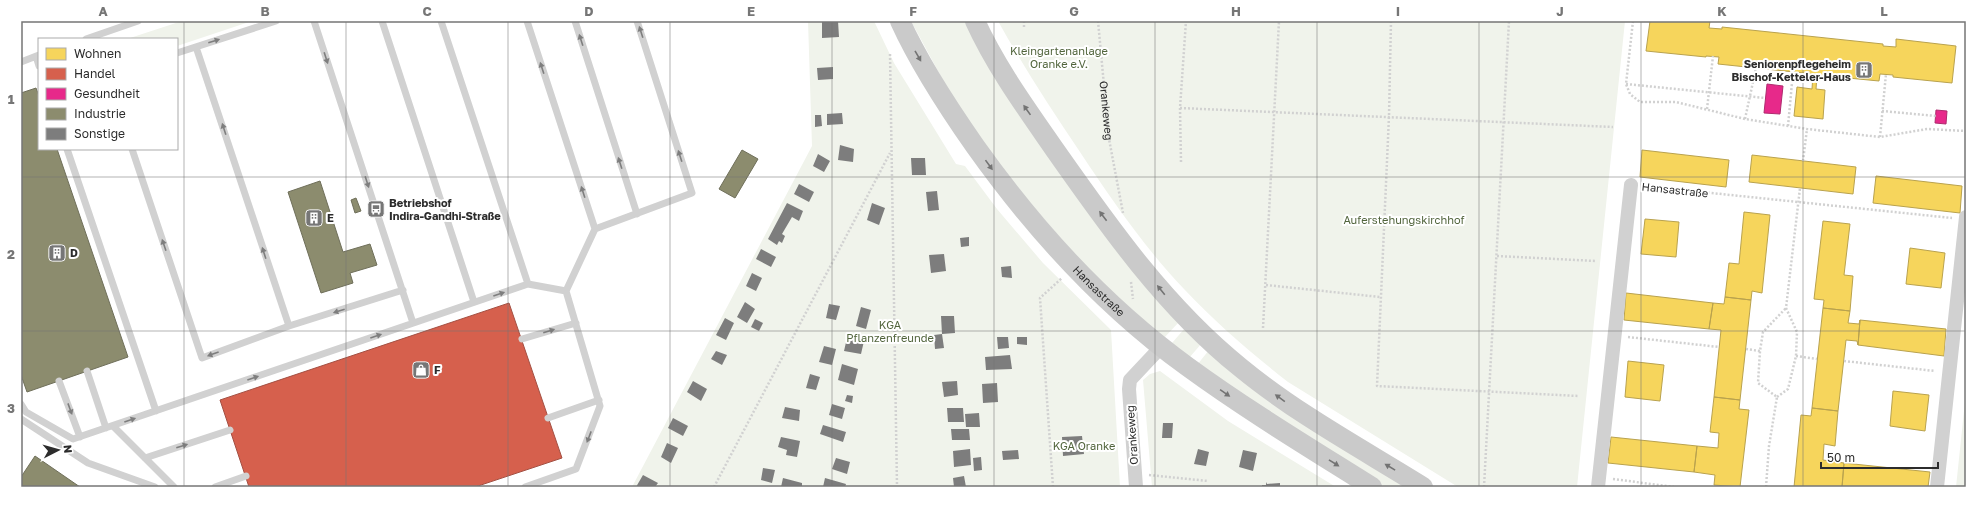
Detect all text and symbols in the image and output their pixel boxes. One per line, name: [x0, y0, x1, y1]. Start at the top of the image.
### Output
text: A: [98, 3, 108, 19]
text: B: [260, 3, 270, 19]
text: C: [422, 3, 432, 19]
text: D: [584, 3, 594, 19]
text: E: [747, 3, 755, 19]
text: F: [909, 3, 917, 19]
text: G: [1069, 3, 1079, 19]
text: H: [1231, 3, 1241, 19]
text: I: [1396, 3, 1400, 19]
text: J: [1556, 3, 1564, 19]
text: K: [1717, 3, 1727, 19]
text: L: [1880, 3, 1888, 19]
one-way arrow: [637, 26, 643, 38]
one-way arrow: [577, 33, 583, 45]
legend: [38, 38, 178, 150]
one-way arrow: [208, 38, 220, 44]
park label: Kleingartenanlage Oranke e.V.: [1010, 44, 1108, 70]
text: Wohnen: [74, 46, 121, 61]
one-way arrow: [915, 50, 922, 62]
one-way arrow: [323, 52, 329, 64]
place label: Seniorenpflegeheim Bischof-Ketteler-Haus: [1732, 57, 1851, 83]
building icon: Seniorenpflegeheim Bischof-Ketteler-Haus: [1854, 60, 1874, 80]
one-way arrow: [539, 62, 545, 74]
text: Handel: [74, 66, 116, 81]
street label: Orankeweg: [1098, 80, 1116, 141]
text: Gesundheit: [74, 86, 140, 101]
text: 1: [8, 91, 15, 107]
one-way arrow: [1023, 105, 1031, 115]
text: Industrie: [74, 106, 126, 121]
one-way arrow: [220, 123, 226, 135]
text: Sonstige: [74, 126, 125, 141]
one-way arrow: [677, 150, 683, 162]
one-way arrow: [617, 157, 623, 169]
one-way arrow: [985, 159, 993, 170]
one-way arrow: [364, 176, 370, 188]
street label: Hansastraße: [1641, 180, 1709, 199]
one-way arrow: [580, 185, 586, 197]
place label: Betriebshof Indira-Gandhi-Straße: [389, 196, 501, 222]
bus stop icon: Betriebshof Indira-Gandhi-Straße: [366, 199, 386, 219]
building icon: E: [304, 208, 324, 228]
one-way arrow: [1099, 210, 1107, 221]
place label: E: [327, 211, 334, 224]
park label: Auferstehungskirchhof: [1343, 213, 1465, 226]
one-way arrow: [161, 239, 167, 251]
building icon: D: [47, 243, 67, 263]
text: 2: [7, 246, 15, 262]
place label: D: [70, 246, 78, 259]
one-way arrow: [261, 246, 267, 258]
street label: Hansastraße: [1071, 263, 1128, 319]
one-way arrow: [1157, 284, 1166, 295]
one-way arrow: [493, 290, 505, 296]
one-way arrow: [332, 308, 344, 314]
park label: KGA Pflanzenfreunde: [846, 318, 934, 344]
one-way arrow: [543, 328, 555, 334]
one-way arrow: [370, 333, 382, 339]
one-way arrow: [206, 351, 218, 357]
shop icon: F: [411, 360, 431, 380]
place label: F: [434, 363, 441, 376]
one-way arrow: [247, 375, 259, 381]
one-way arrow: [1219, 389, 1230, 397]
one-way arrow: [1275, 394, 1285, 402]
text: 3: [7, 400, 15, 416]
one-way arrow: [67, 403, 73, 415]
street label: Orankeweg: [1123, 405, 1140, 465]
one-way arrow: [124, 417, 136, 423]
north arrow: [38, 430, 78, 470]
one-way arrow: [585, 431, 591, 443]
park label: KGA Oranke: [1053, 439, 1115, 452]
one-way arrow: [176, 442, 188, 448]
text: N: [62, 444, 75, 454]
scale bar: [1821, 444, 1938, 470]
text: 50 m: [1827, 450, 1855, 465]
one-way arrow: [1329, 459, 1339, 467]
one-way arrow: [1384, 463, 1396, 470]

